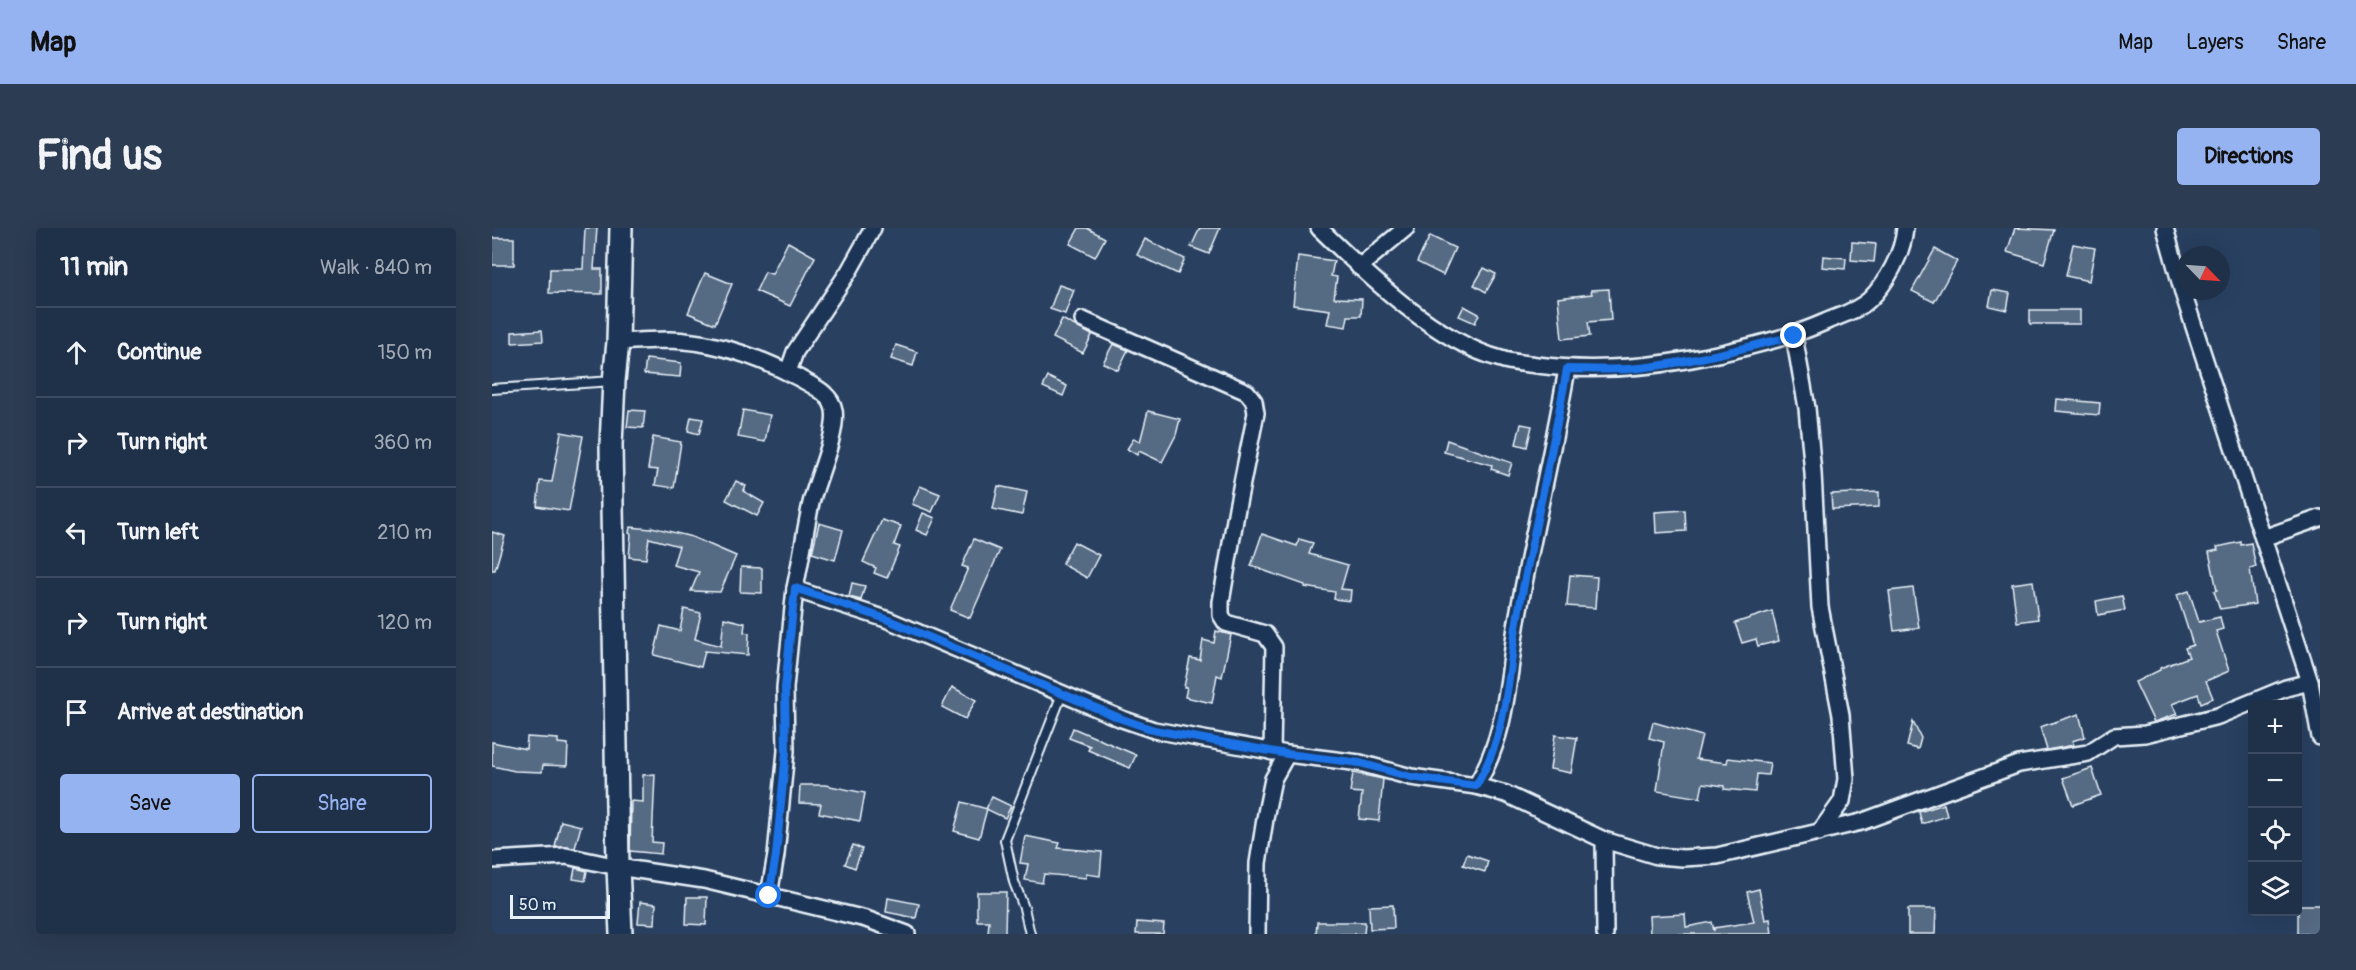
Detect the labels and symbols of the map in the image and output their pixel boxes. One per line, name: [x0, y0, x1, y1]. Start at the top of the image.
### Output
north arrow: [2176, 246, 2230, 300]
route end: [1780, 322, 1806, 348]
route start: [755, 882, 781, 908]
scale bar: [510, 892, 610, 920]

